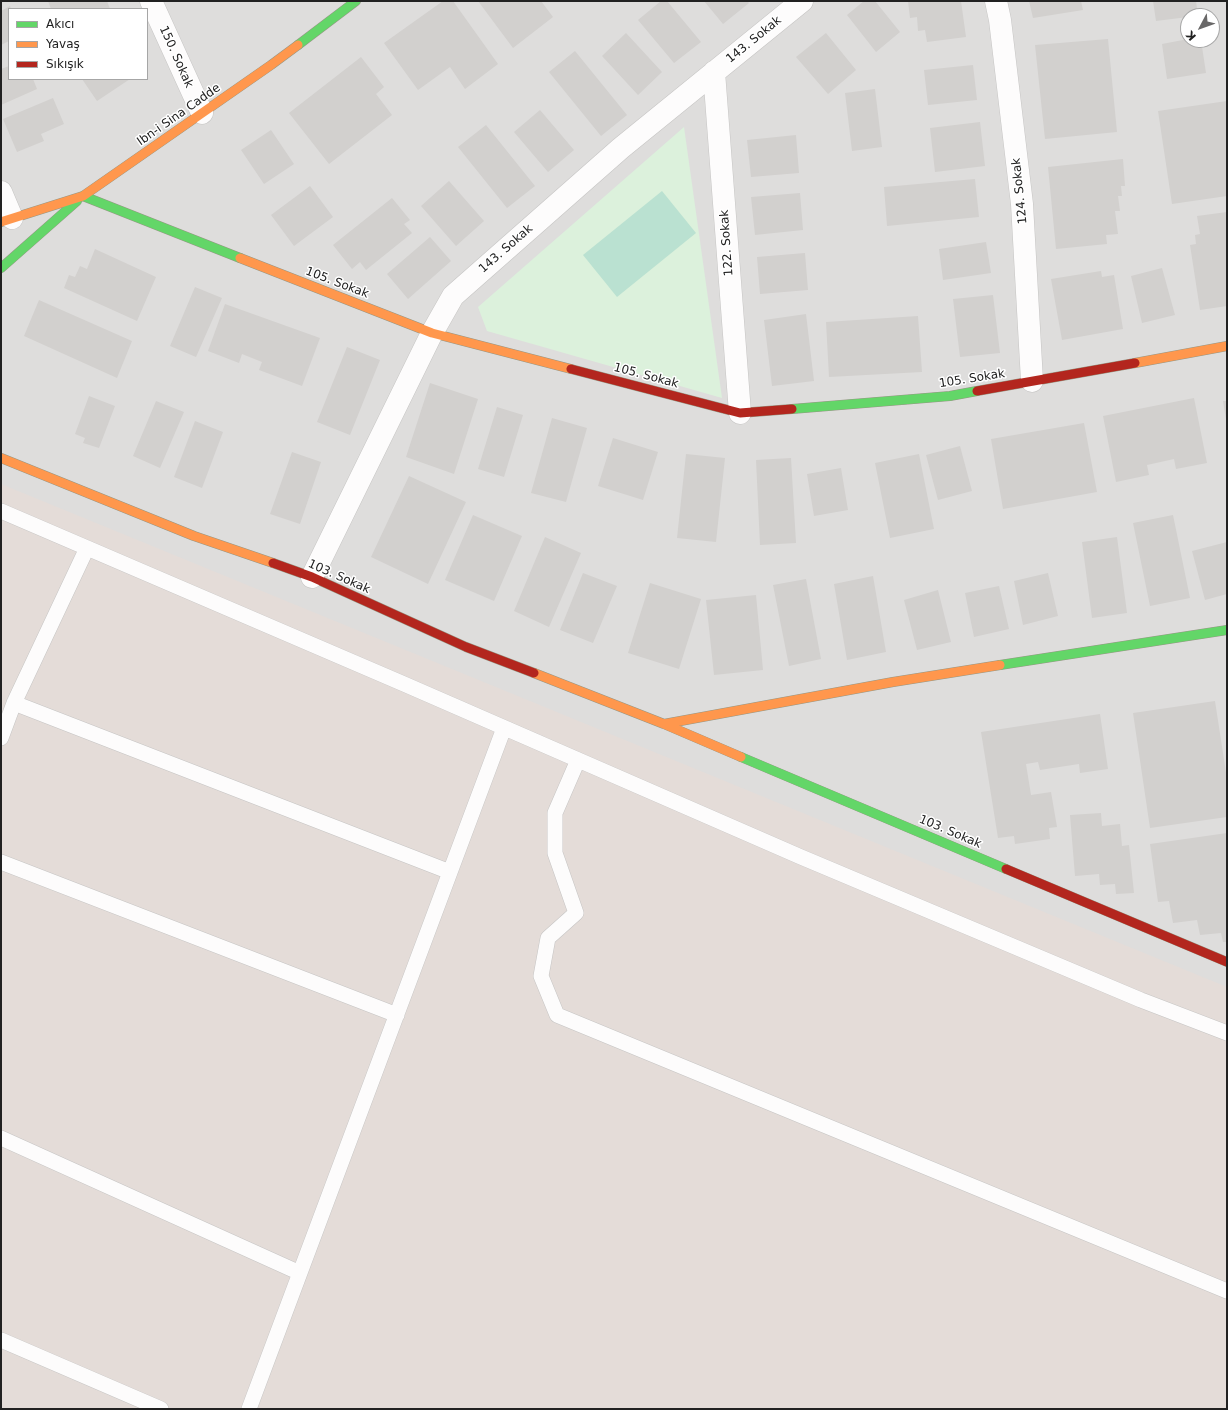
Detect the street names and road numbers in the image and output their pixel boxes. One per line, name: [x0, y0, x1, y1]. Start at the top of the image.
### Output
street label: 143. Sokak: [724, 13, 784, 67]
street label: 150. Sokak: [156, 24, 196, 90]
street label: Ibn-i Sina Cadde: [135, 81, 223, 149]
street label: 124. Sokak: [1009, 157, 1031, 225]
street label: 122. Sokak: [717, 209, 737, 277]
street label: 143. Sokak: [476, 222, 536, 276]
street label: 105. Sokak: [303, 264, 371, 302]
street label: 105. Sokak: [612, 360, 680, 392]
street label: 105. Sokak: [938, 367, 1006, 391]
street label: 103. Sokak: [306, 557, 372, 597]
street label: 103. Sokak: [917, 812, 983, 852]

